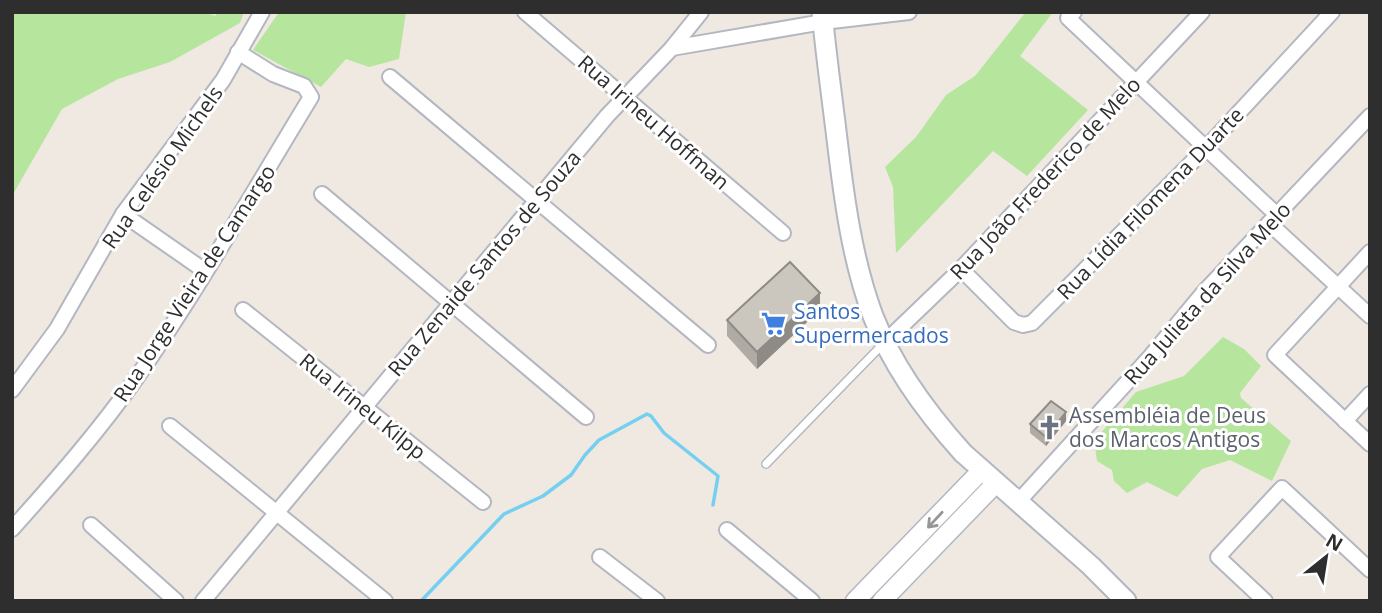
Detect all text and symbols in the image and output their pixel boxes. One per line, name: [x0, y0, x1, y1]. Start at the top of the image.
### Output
street label: Rua Irineu Hoffman: [572, 48, 736, 196]
street label: Rua João Frederico de Melo: [944, 71, 1146, 285]
street label: Rua Celésio Michels: [95, 80, 229, 254]
street label: Rua Lídia Filomena Duarte: [1051, 101, 1249, 305]
street label: Rua Zenaide Santos de Souza: [381, 144, 587, 382]
street label: Rua Jorge Vieira de Camargo: [107, 159, 281, 407]
street label: Rua Julieta da Silva Melo: [1117, 196, 1297, 390]
place label: Santos Supermercados: [794, 297, 949, 349]
supermarket icon: Santos Supermercados: [760, 309, 788, 337]
street label: Rua Irineu Kilpp: [294, 346, 432, 466]
place label: Assembléia de Deus dos Marcos Antigos: [1069, 401, 1266, 453]
church icon: Assembléia de Deus dos Marcos Antigos: [1035, 413, 1063, 441]
one-way arrow: [926, 511, 943, 528]
north arrow: [1291, 522, 1361, 592]
text: N: [1321, 527, 1348, 557]

